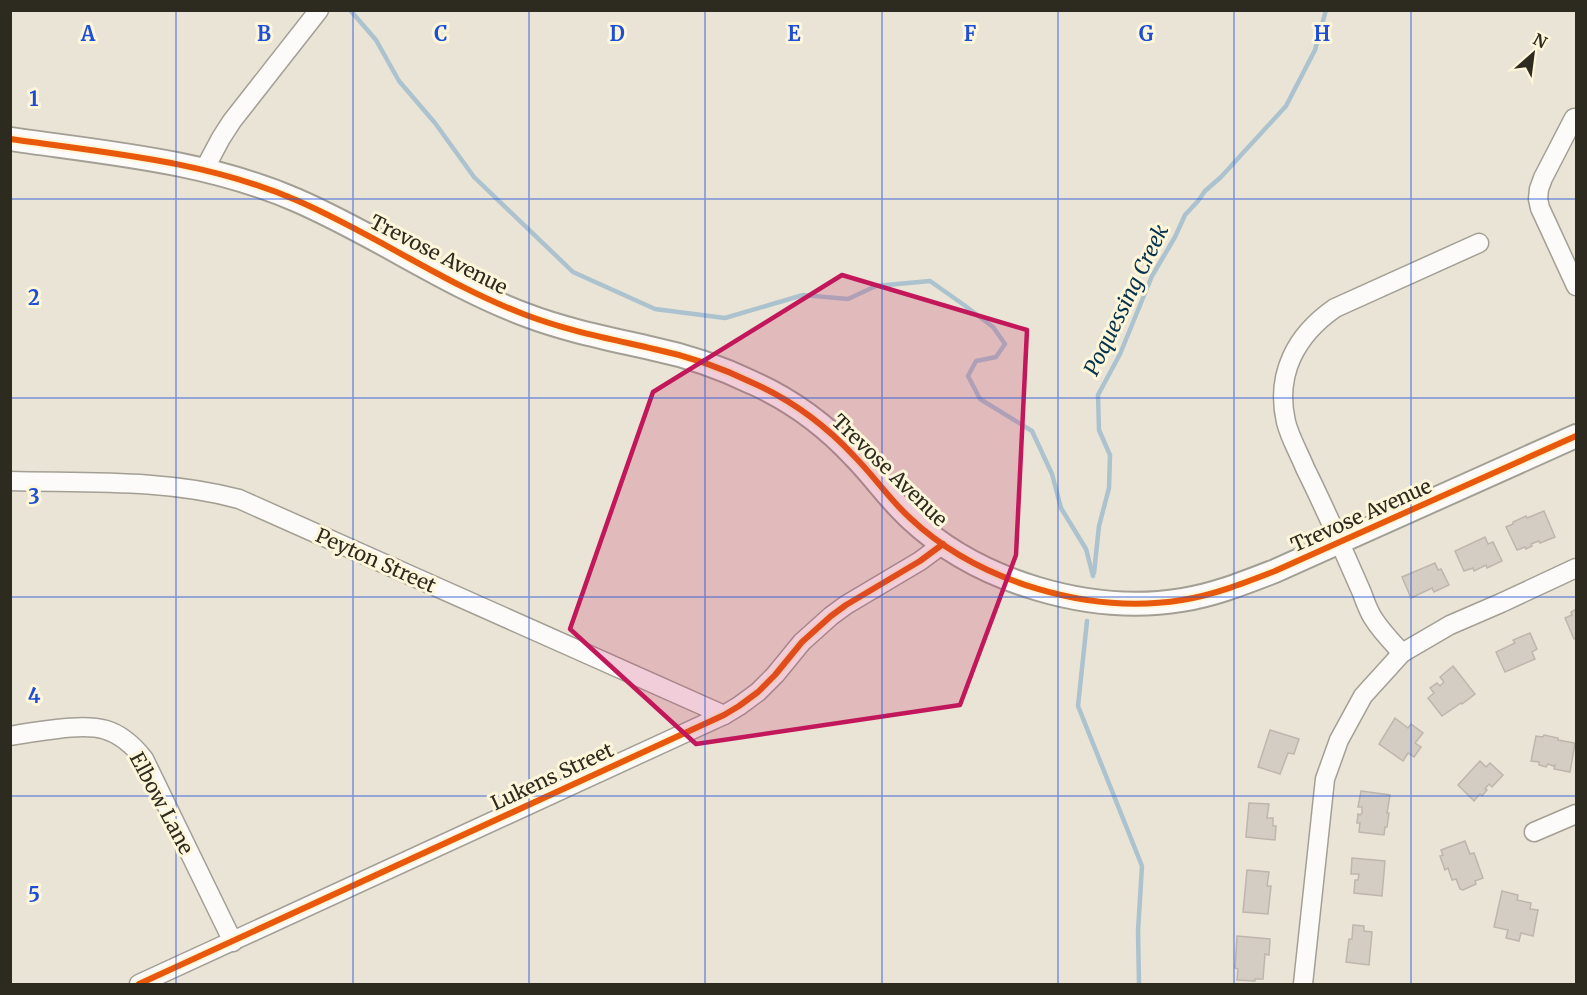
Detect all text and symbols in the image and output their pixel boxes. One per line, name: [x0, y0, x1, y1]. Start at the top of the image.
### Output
text: A: [80, 21, 96, 46]
text: B: [257, 21, 271, 46]
text: C: [434, 21, 448, 46]
text: D: [609, 21, 625, 46]
text: E: [787, 21, 801, 46]
text: F: [964, 21, 977, 46]
text: G: [1139, 21, 1154, 46]
text: H: [1314, 21, 1330, 46]
north arrow: [1503, 24, 1563, 84]
text: N: [1530, 29, 1551, 53]
text: 1: [29, 86, 39, 111]
street label: Trevose Avenue: [366, 209, 512, 299]
water label: Poquessing Creek: [1078, 220, 1174, 380]
text: 2: [28, 285, 40, 310]
street label: Trevose Avenue: [827, 409, 953, 531]
street label: Trevose Avenue: [1287, 473, 1435, 557]
text: 3: [28, 484, 40, 509]
street label: Peyton Street: [312, 522, 440, 598]
text: 4: [28, 683, 41, 708]
street label: Lukens Street: [487, 737, 617, 815]
street label: Elbow Lane: [125, 748, 199, 858]
text: 5: [28, 882, 40, 907]

